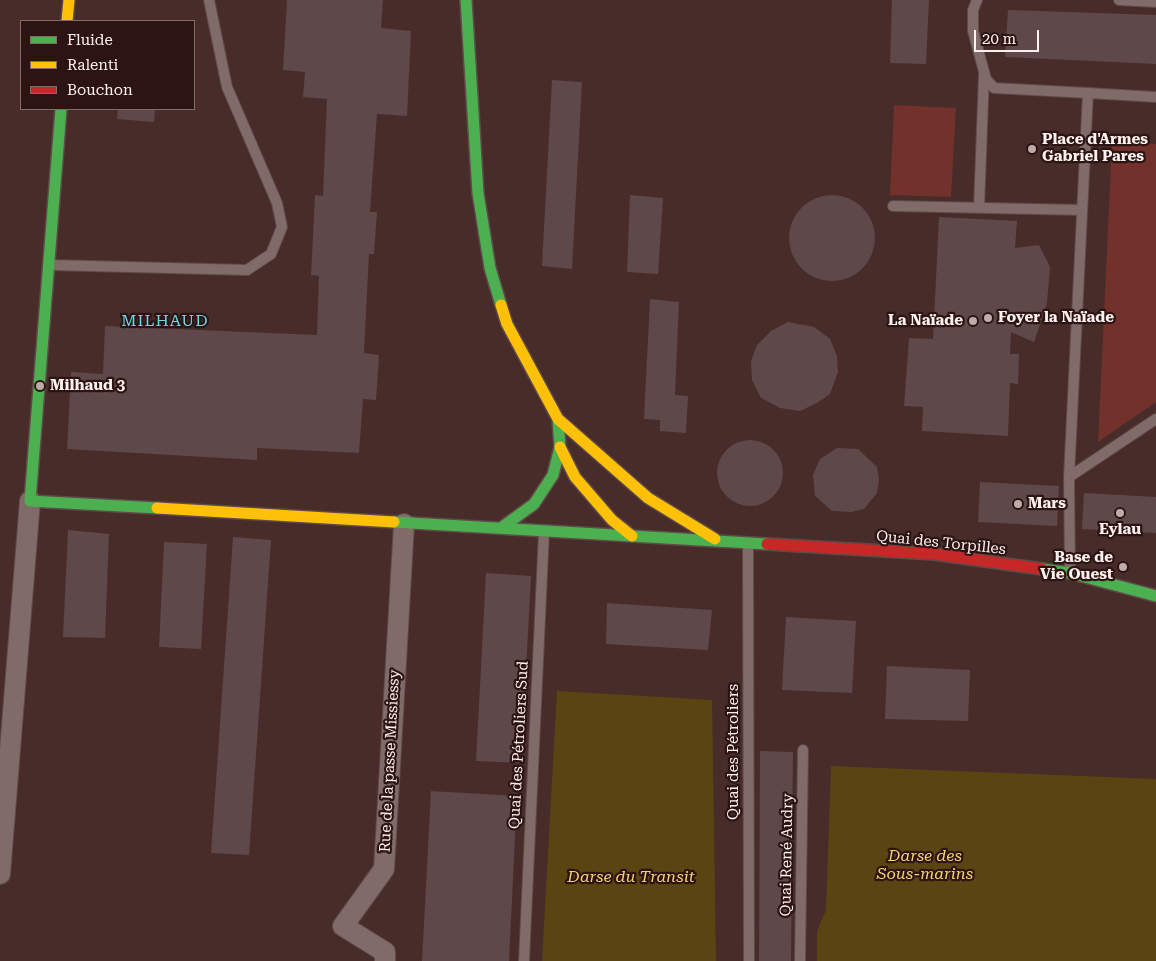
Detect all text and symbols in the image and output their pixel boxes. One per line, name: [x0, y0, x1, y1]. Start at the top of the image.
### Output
legend: [20, 20, 195, 110]
scale bar: [976, 20, 1041, 52]
text: 20 m: [982, 30, 1016, 48]
text: Fluide: [67, 31, 113, 49]
text: Ralenti: [67, 56, 118, 74]
text: Bouchon: [67, 81, 133, 99]
place label: Place d'Armes Gabriel Pares: [1042, 131, 1148, 166]
marker: Place d'Armes Gabriel Pares: [1026, 143, 1038, 155]
place label: Foyer la Naïade: [998, 309, 1114, 327]
district label: MILHAUD: [120, 311, 210, 331]
place label: La Naïade: [888, 312, 963, 330]
marker: Foyer la Naïade: [982, 312, 994, 324]
marker: La Naïade: [967, 315, 979, 327]
place label: Milhaud 3: [50, 377, 125, 395]
marker: Milhaud 3: [34, 380, 46, 392]
place label: Mars: [1028, 495, 1066, 513]
marker: Mars: [1012, 498, 1024, 510]
marker: Eylau: [1114, 507, 1126, 519]
place label: Eylau: [1099, 521, 1141, 539]
street label: Quai des Torpilles: [875, 527, 1007, 559]
place label: Base de Vie Ouest: [1040, 549, 1113, 584]
marker: Base de Vie Ouest: [1117, 561, 1129, 573]
street label: Quai des Pétroliers Sud: [506, 661, 532, 829]
street label: Rue de la passe Missiessy: [376, 669, 404, 853]
street label: Quai des Pétroliers: [725, 684, 743, 820]
street label: Quai René Audry: [777, 793, 797, 917]
water label: Darse des Sous-marins: [877, 846, 973, 884]
water label: Darse du Transit: [567, 867, 695, 887]

